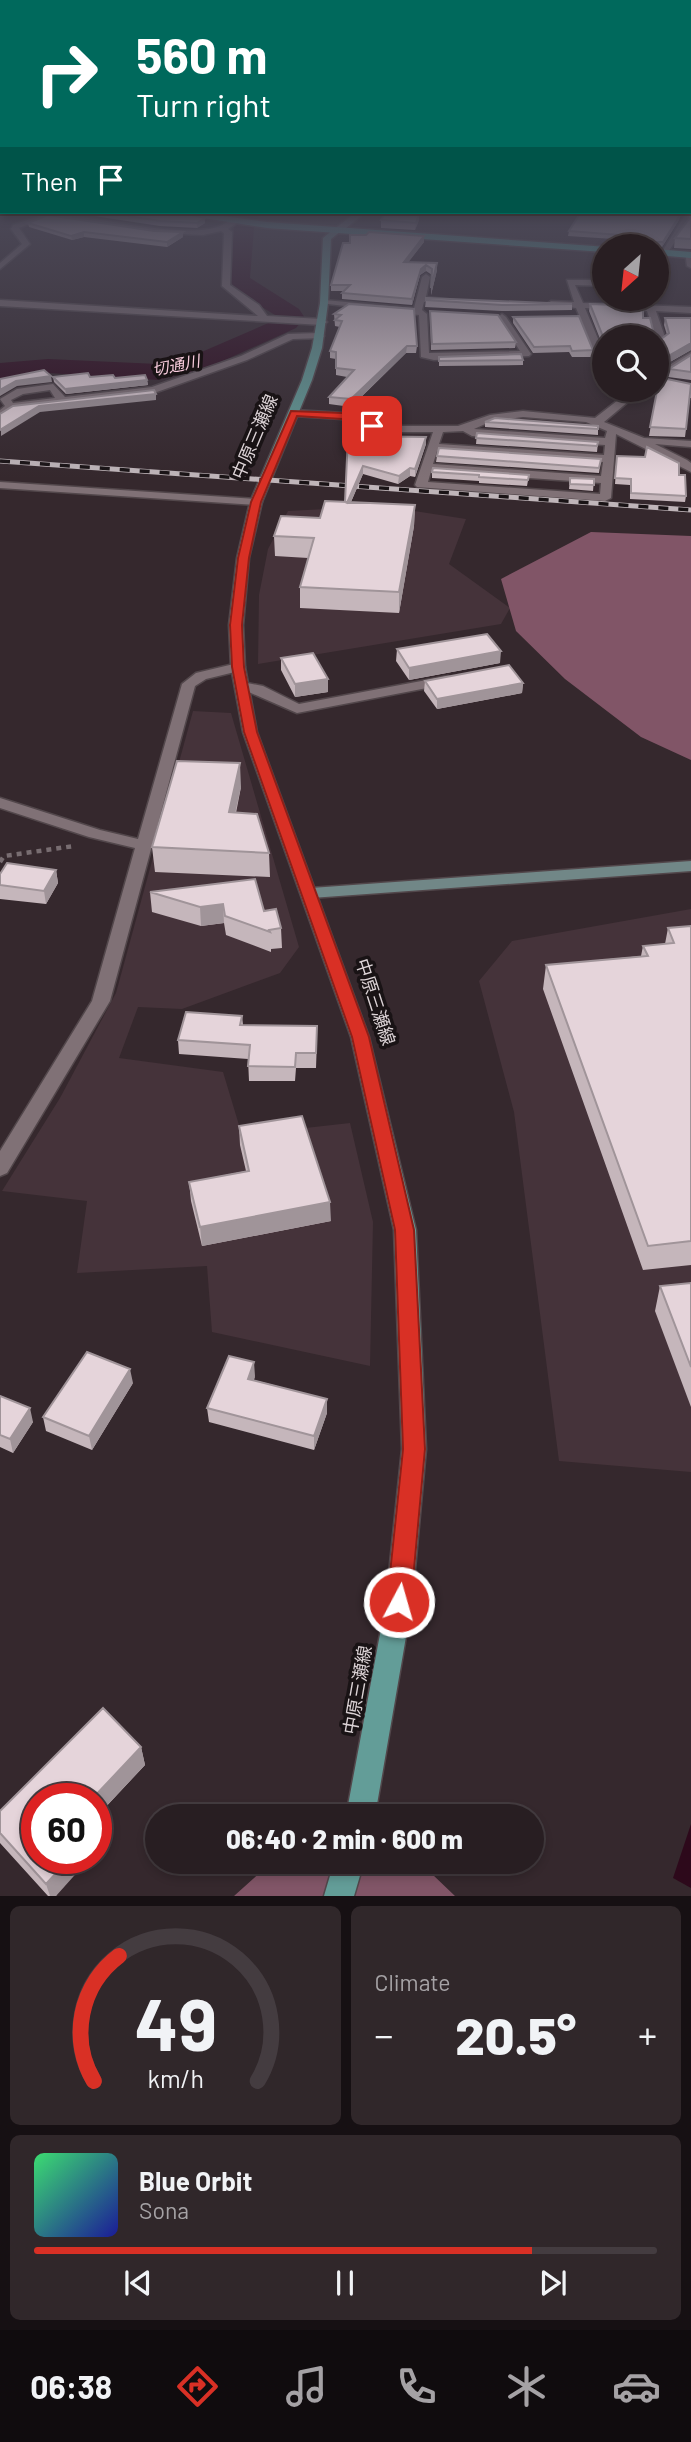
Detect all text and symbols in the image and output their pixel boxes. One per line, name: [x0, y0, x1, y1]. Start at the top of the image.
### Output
text: 560 m: [136, 25, 267, 84]
icon: right: [21, 28, 112, 119]
text: Turn right: [136, 85, 271, 123]
icon: arrive: [92, 161, 130, 199]
text: Then: [21, 165, 78, 196]
north arrow: [592, 234, 668, 312]
map controls: [592, 234, 669, 402]
button: search: [592, 325, 669, 402]
water label: 切通川: [151, 350, 203, 378]
street label: 中原三瀬線: [226, 391, 282, 482]
pin: [342, 396, 402, 456]
icon: arrive: [353, 407, 391, 445]
street label: 中原三瀬線: [352, 955, 400, 1048]
position arrow: [362, 1565, 436, 1639]
street label: 中原三瀬線: [338, 1644, 376, 1736]
speed limit sign: 60: [21, 1783, 112, 1874]
text: 06:40 · 2 min · 600 m: [226, 1823, 463, 1854]
text: Climate: [375, 1968, 451, 1996]
text: 49: [134, 1979, 217, 2067]
text: 20.5°: [455, 2003, 576, 2065]
text: −: [375, 2011, 394, 2057]
text: +: [638, 2011, 657, 2057]
text: km/h: [147, 2063, 204, 2093]
text: Blue Orbit: [139, 2165, 252, 2196]
text: Sona: [139, 2196, 189, 2224]
icon: previous: [119, 2264, 157, 2302]
icon: pause: [326, 2264, 364, 2302]
icon: next: [534, 2264, 572, 2302]
icon: directions: [173, 2362, 222, 2411]
icon: music: [282, 2362, 331, 2411]
icon: phone: [392, 2362, 441, 2411]
icon: climate: [502, 2362, 551, 2411]
icon: car: [612, 2362, 661, 2411]
text: 06:38: [30, 2367, 112, 2405]

